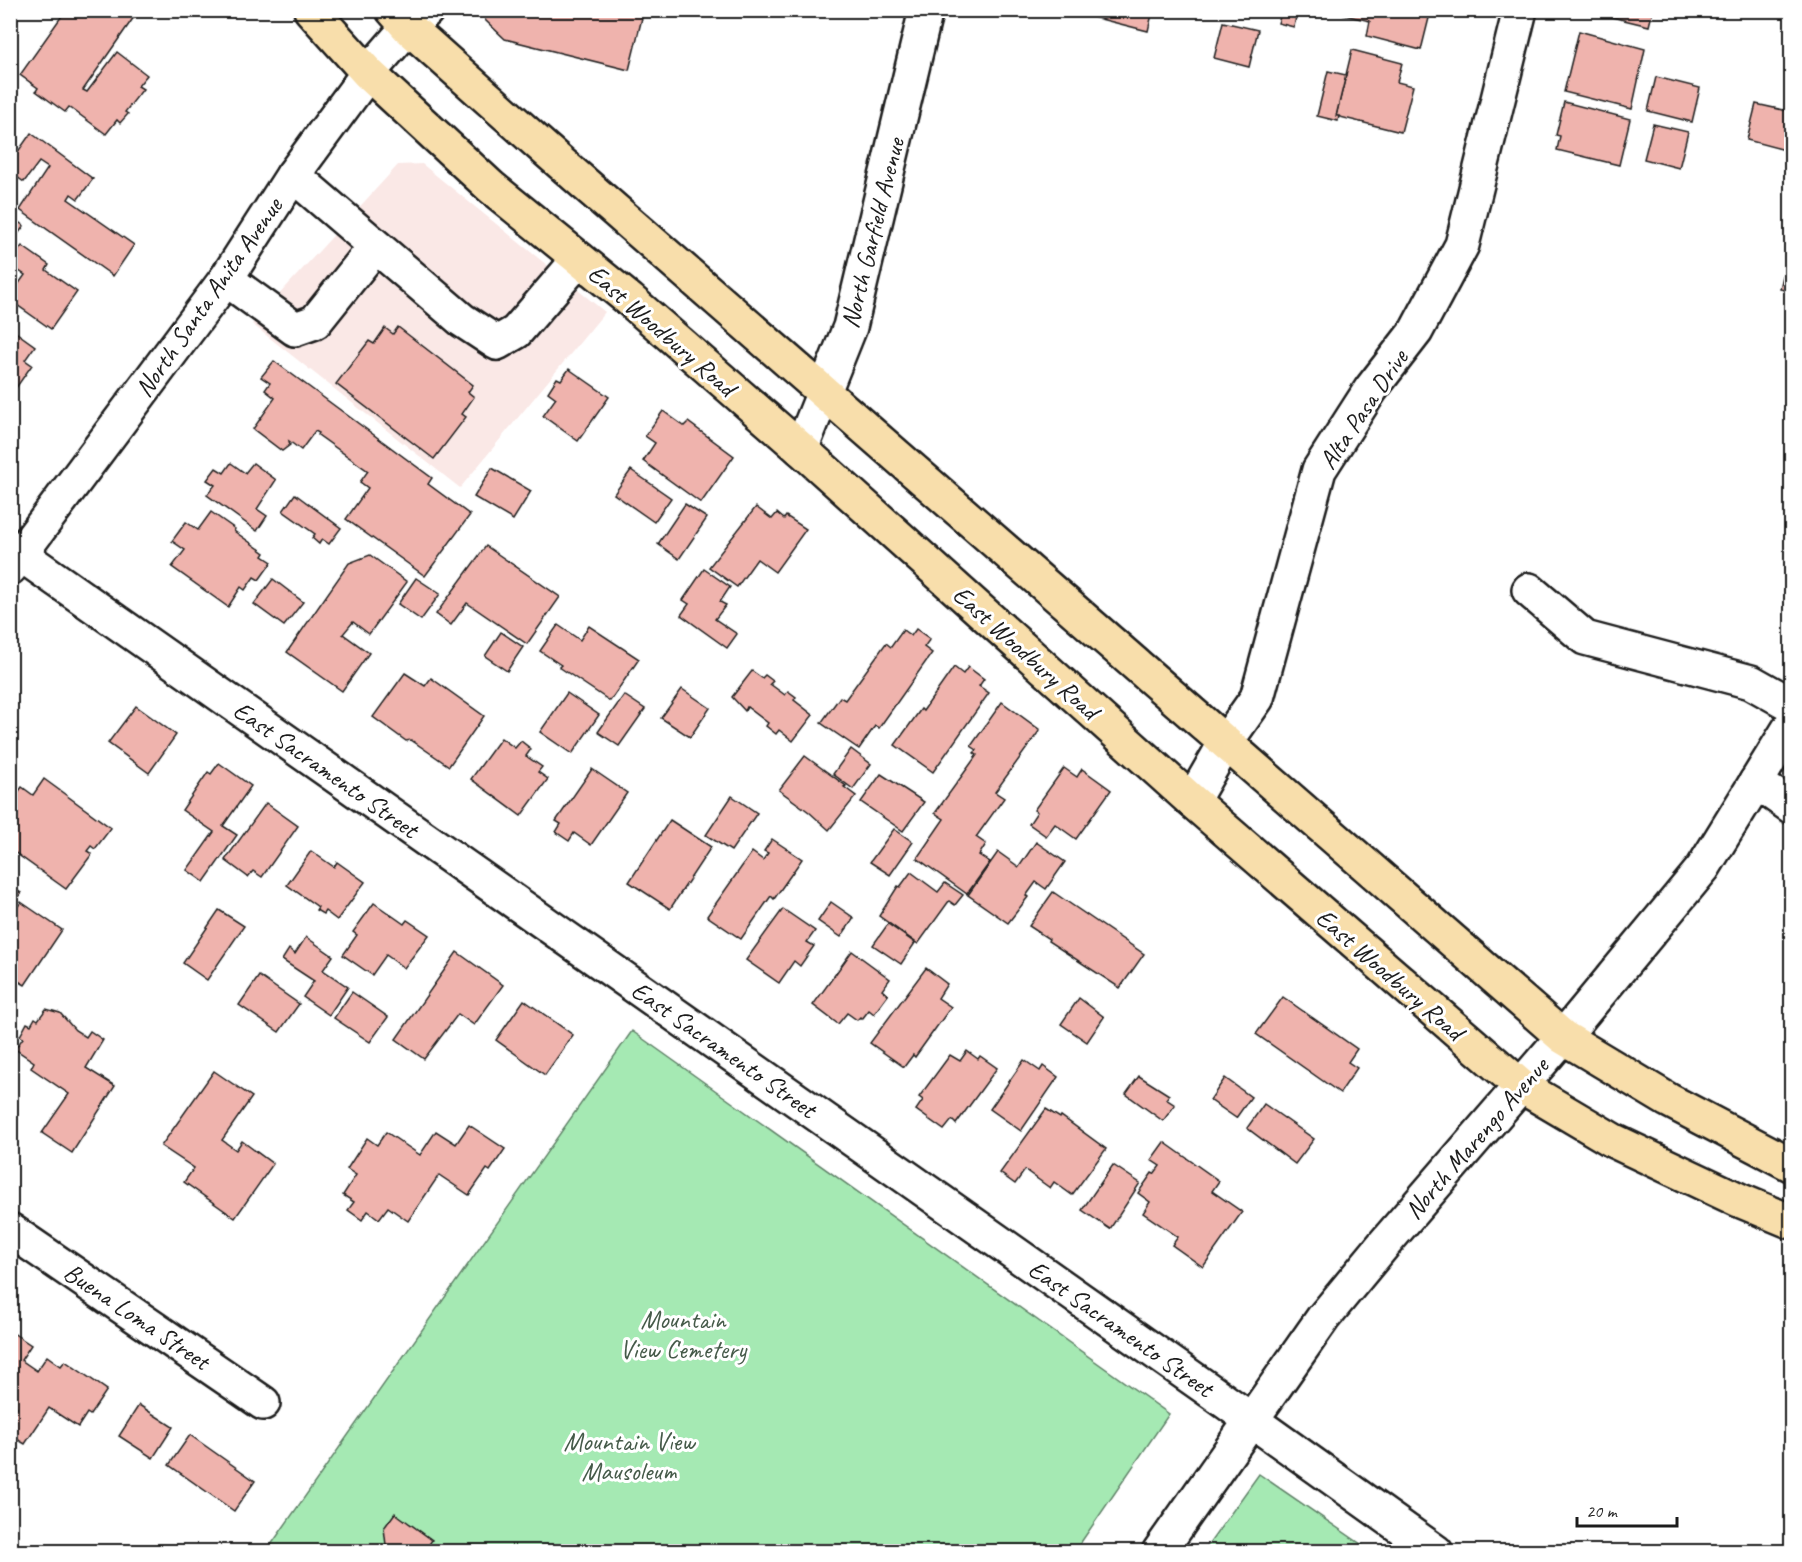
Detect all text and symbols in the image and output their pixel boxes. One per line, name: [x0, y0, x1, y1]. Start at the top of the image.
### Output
street label: North Garfield Avenue: [833, 133, 912, 332]
street label: North Santa Anita Avenue: [127, 190, 290, 403]
street label: East Woodbury Road: [581, 257, 745, 406]
street label: Alta Pasa Drive: [1311, 342, 1416, 475]
street label: East Woodbury Road: [946, 578, 1108, 729]
street label: East Sacramento Street: [227, 693, 426, 847]
street label: East Woodbury Road: [1309, 901, 1473, 1050]
street label: East Sacramento Street: [625, 973, 824, 1127]
street label: North Marengo Avenue: [1397, 1049, 1557, 1226]
street label: East Sacramento Street: [1022, 1252, 1221, 1406]
street label: Buena Loma Street: [58, 1256, 218, 1379]
park label: Mountain View Cemetery: [620, 1303, 748, 1366]
park label: Mountain View Mausoleum: [564, 1425, 697, 1488]
scale bar: [1577, 1490, 1678, 1528]
text: 20 m: [1586, 1500, 1619, 1522]

